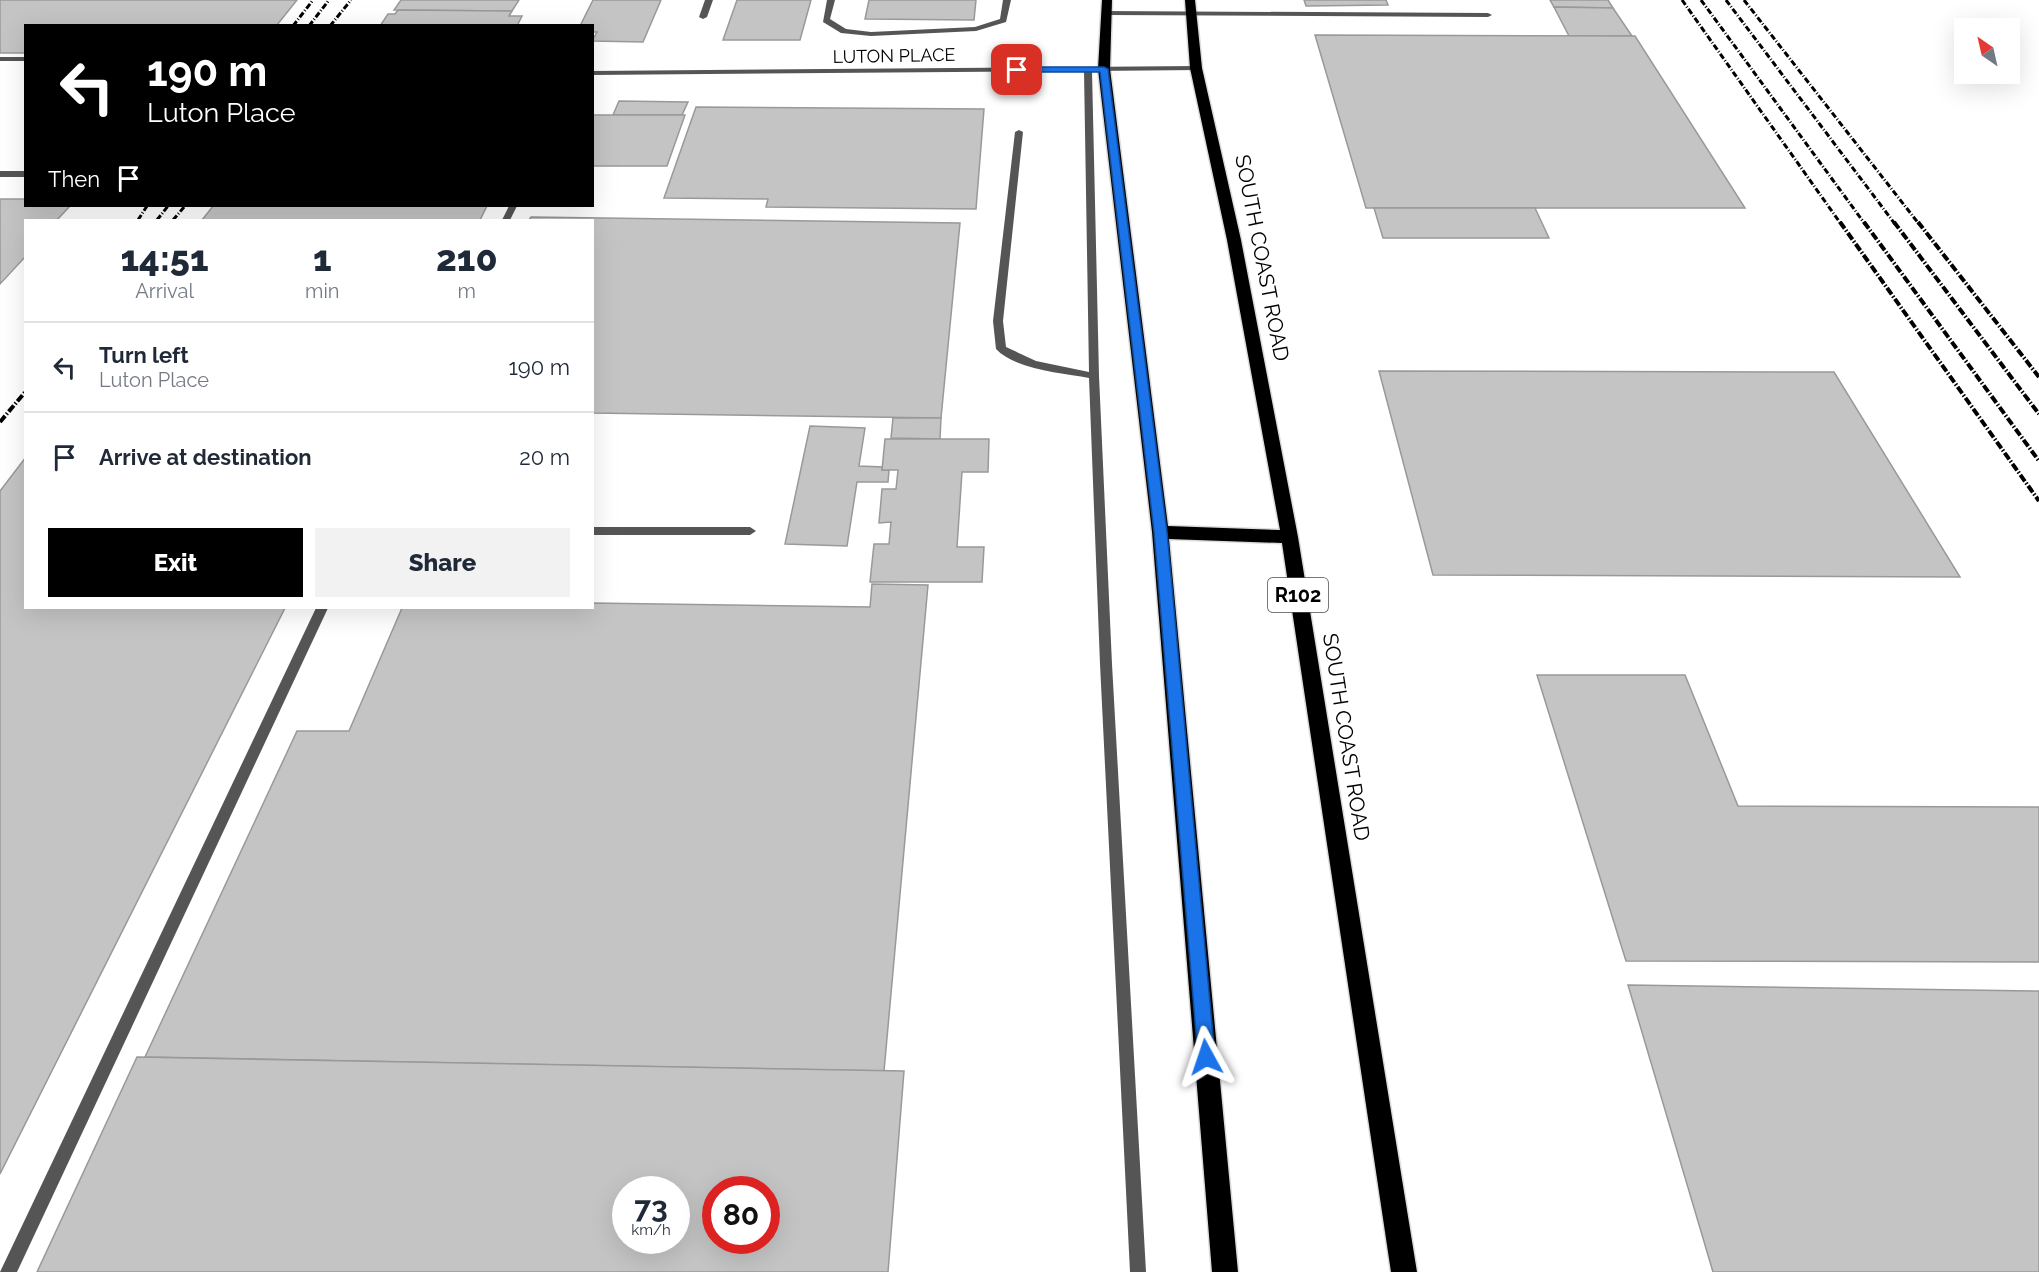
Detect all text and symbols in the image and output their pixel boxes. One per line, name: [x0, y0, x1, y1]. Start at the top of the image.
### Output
north arrow: [1954, 18, 2020, 84]
map controls: [1954, 18, 2020, 84]
street label: LUTON PLACE: [832, 44, 956, 67]
pin: [991, 44, 1042, 95]
text: 190 m: [147, 47, 267, 96]
icon: left: [48, 48, 126, 126]
icon: arrive: [1000, 53, 1033, 86]
text: Luton Place: [147, 97, 296, 128]
street label: SOUTH COAST ROAD: [1230, 152, 1295, 363]
icon: arrive: [112, 162, 145, 195]
text: Then: [48, 166, 100, 192]
text: 14:51: [120, 237, 209, 279]
text: 1: [313, 237, 332, 279]
text: 210: [436, 237, 498, 279]
text: Arrival: [135, 279, 194, 303]
text: min: [305, 279, 339, 303]
text: m: [458, 279, 476, 303]
text: Turn left: [99, 342, 189, 368]
icon: left: [48, 351, 81, 384]
text: 190 m: [508, 354, 570, 380]
text: Luton Place: [99, 368, 209, 392]
icon: arrive: [48, 441, 81, 474]
text: Arrive at destination: [99, 444, 312, 470]
text: 20 m: [519, 444, 570, 470]
button: Exit: [48, 528, 303, 597]
button: Share: [315, 528, 570, 597]
road number: R102: [1268, 578, 1328, 612]
street label: SOUTH COAST ROAD: [1318, 631, 1375, 843]
position arrow: [1174, 1025, 1238, 1089]
speed limit sign: 80: [702, 1176, 780, 1254]
text: 73: [634, 1190, 668, 1225]
text: km/h: [631, 1221, 671, 1239]

